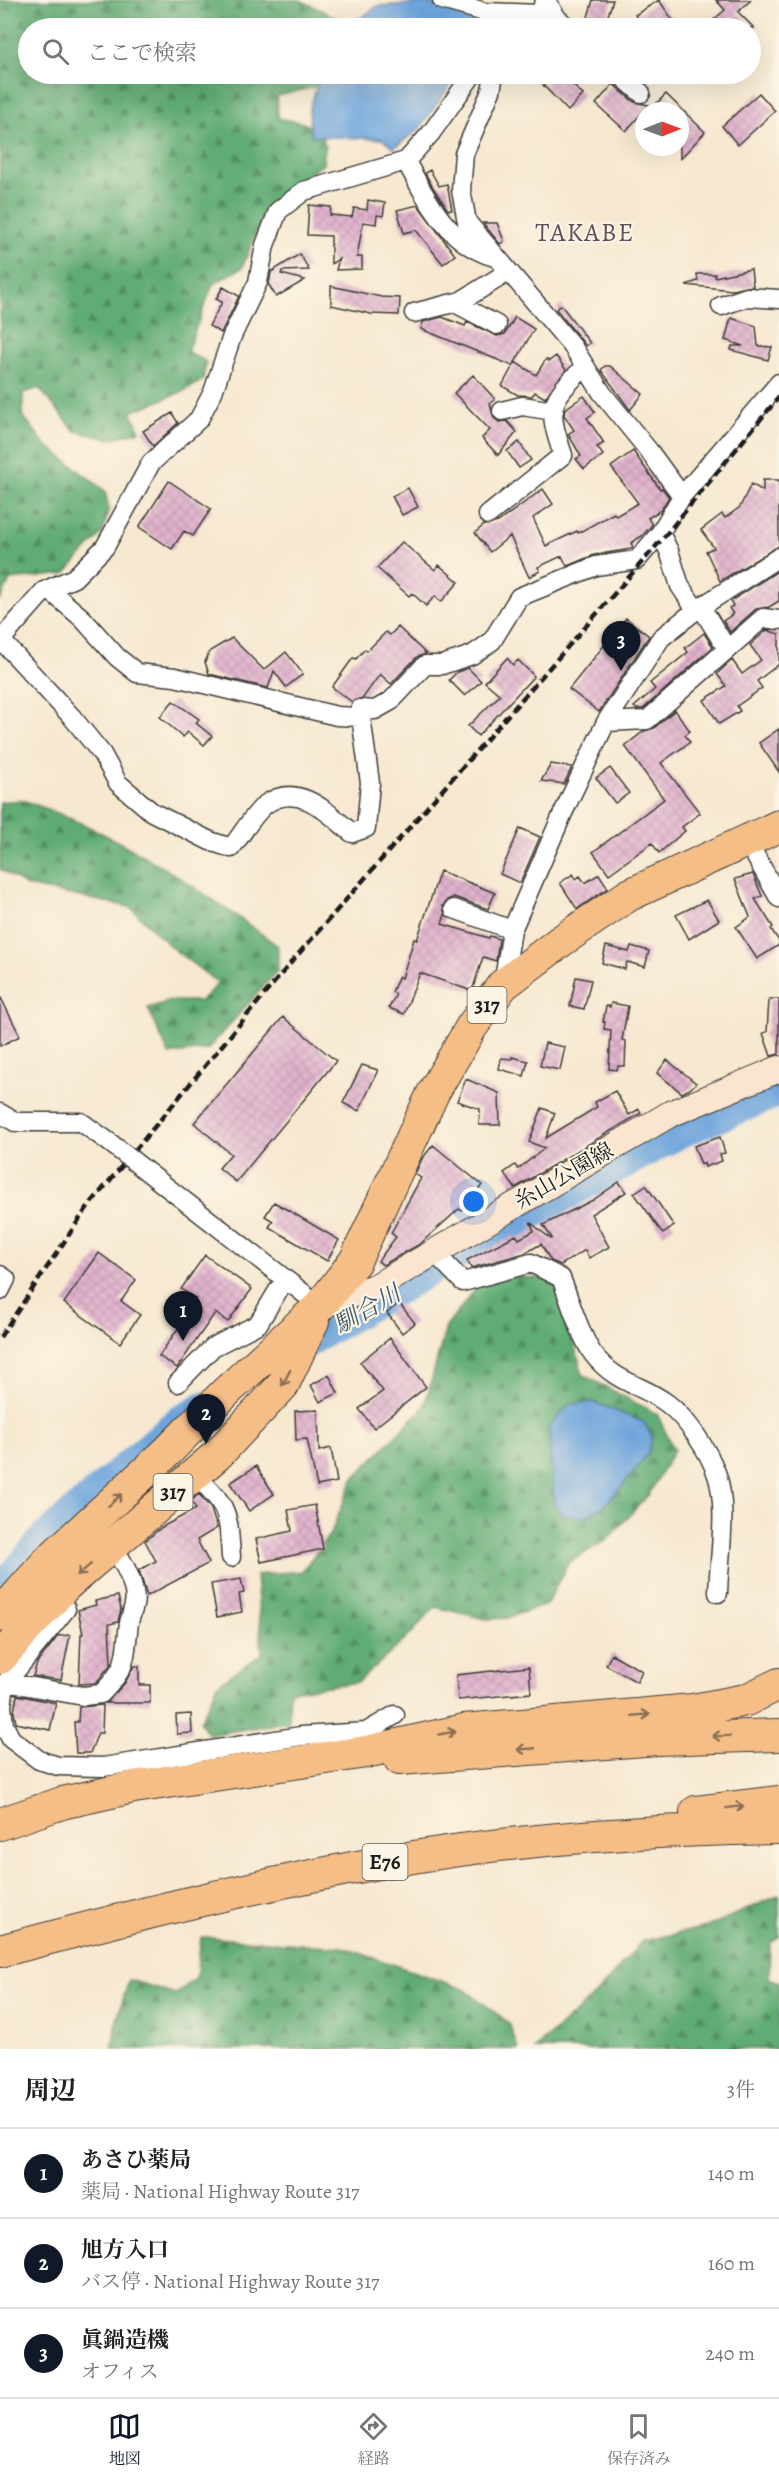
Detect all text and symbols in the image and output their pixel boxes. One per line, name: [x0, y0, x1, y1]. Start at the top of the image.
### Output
search box: [18, 18, 761, 84]
icon: search: [39, 35, 72, 68]
text: ここで検索: [87, 38, 197, 68]
north arrow: [635, 102, 689, 156]
district label: TAKABE: [535, 215, 635, 250]
pin: 3: [602, 622, 640, 671]
road number: 317: [468, 987, 506, 1023]
street label: 糸山公園線: [509, 1136, 619, 1216]
your location: [459, 1187, 488, 1216]
water label: 馴合川: [328, 1276, 409, 1341]
pin: 1: [164, 1292, 202, 1341]
one-way arrow: [280, 1369, 292, 1386]
pin: 2: [186, 1394, 226, 1444]
road number: 317: [154, 1474, 192, 1510]
one-way arrow: [107, 1493, 122, 1507]
one-way arrow: [76, 1563, 92, 1576]
one-way arrow: [631, 1709, 651, 1720]
one-way arrow: [437, 1727, 457, 1738]
one-way arrow: [711, 1730, 731, 1742]
one-way arrow: [517, 1744, 536, 1755]
one-way arrow: [725, 1801, 745, 1812]
road number: E76: [362, 1844, 408, 1880]
text: 周辺: [24, 2073, 76, 2108]
text: 3件: [727, 2076, 755, 2103]
text: あさひ薬局: [81, 2145, 191, 2175]
text: 1: [40, 2160, 47, 2187]
text: 140 m: [708, 2160, 755, 2187]
text: 薬局 · National Highway Route 317: [81, 2178, 359, 2205]
text: 旭方入口: [81, 2235, 169, 2265]
text: 2: [39, 2250, 48, 2277]
text: 160 m: [708, 2250, 755, 2277]
text: バス停 · National Highway Route 317: [81, 2268, 379, 2295]
text: 眞鍋造機: [81, 2325, 169, 2355]
text: 3: [39, 2340, 48, 2367]
text: 240 m: [705, 2340, 755, 2367]
text: オフィス: [81, 2358, 159, 2385]
tab: 地図: [108, 2410, 141, 2470]
tab: 経路: [357, 2410, 390, 2470]
tab: 保存済み: [607, 2410, 671, 2470]

